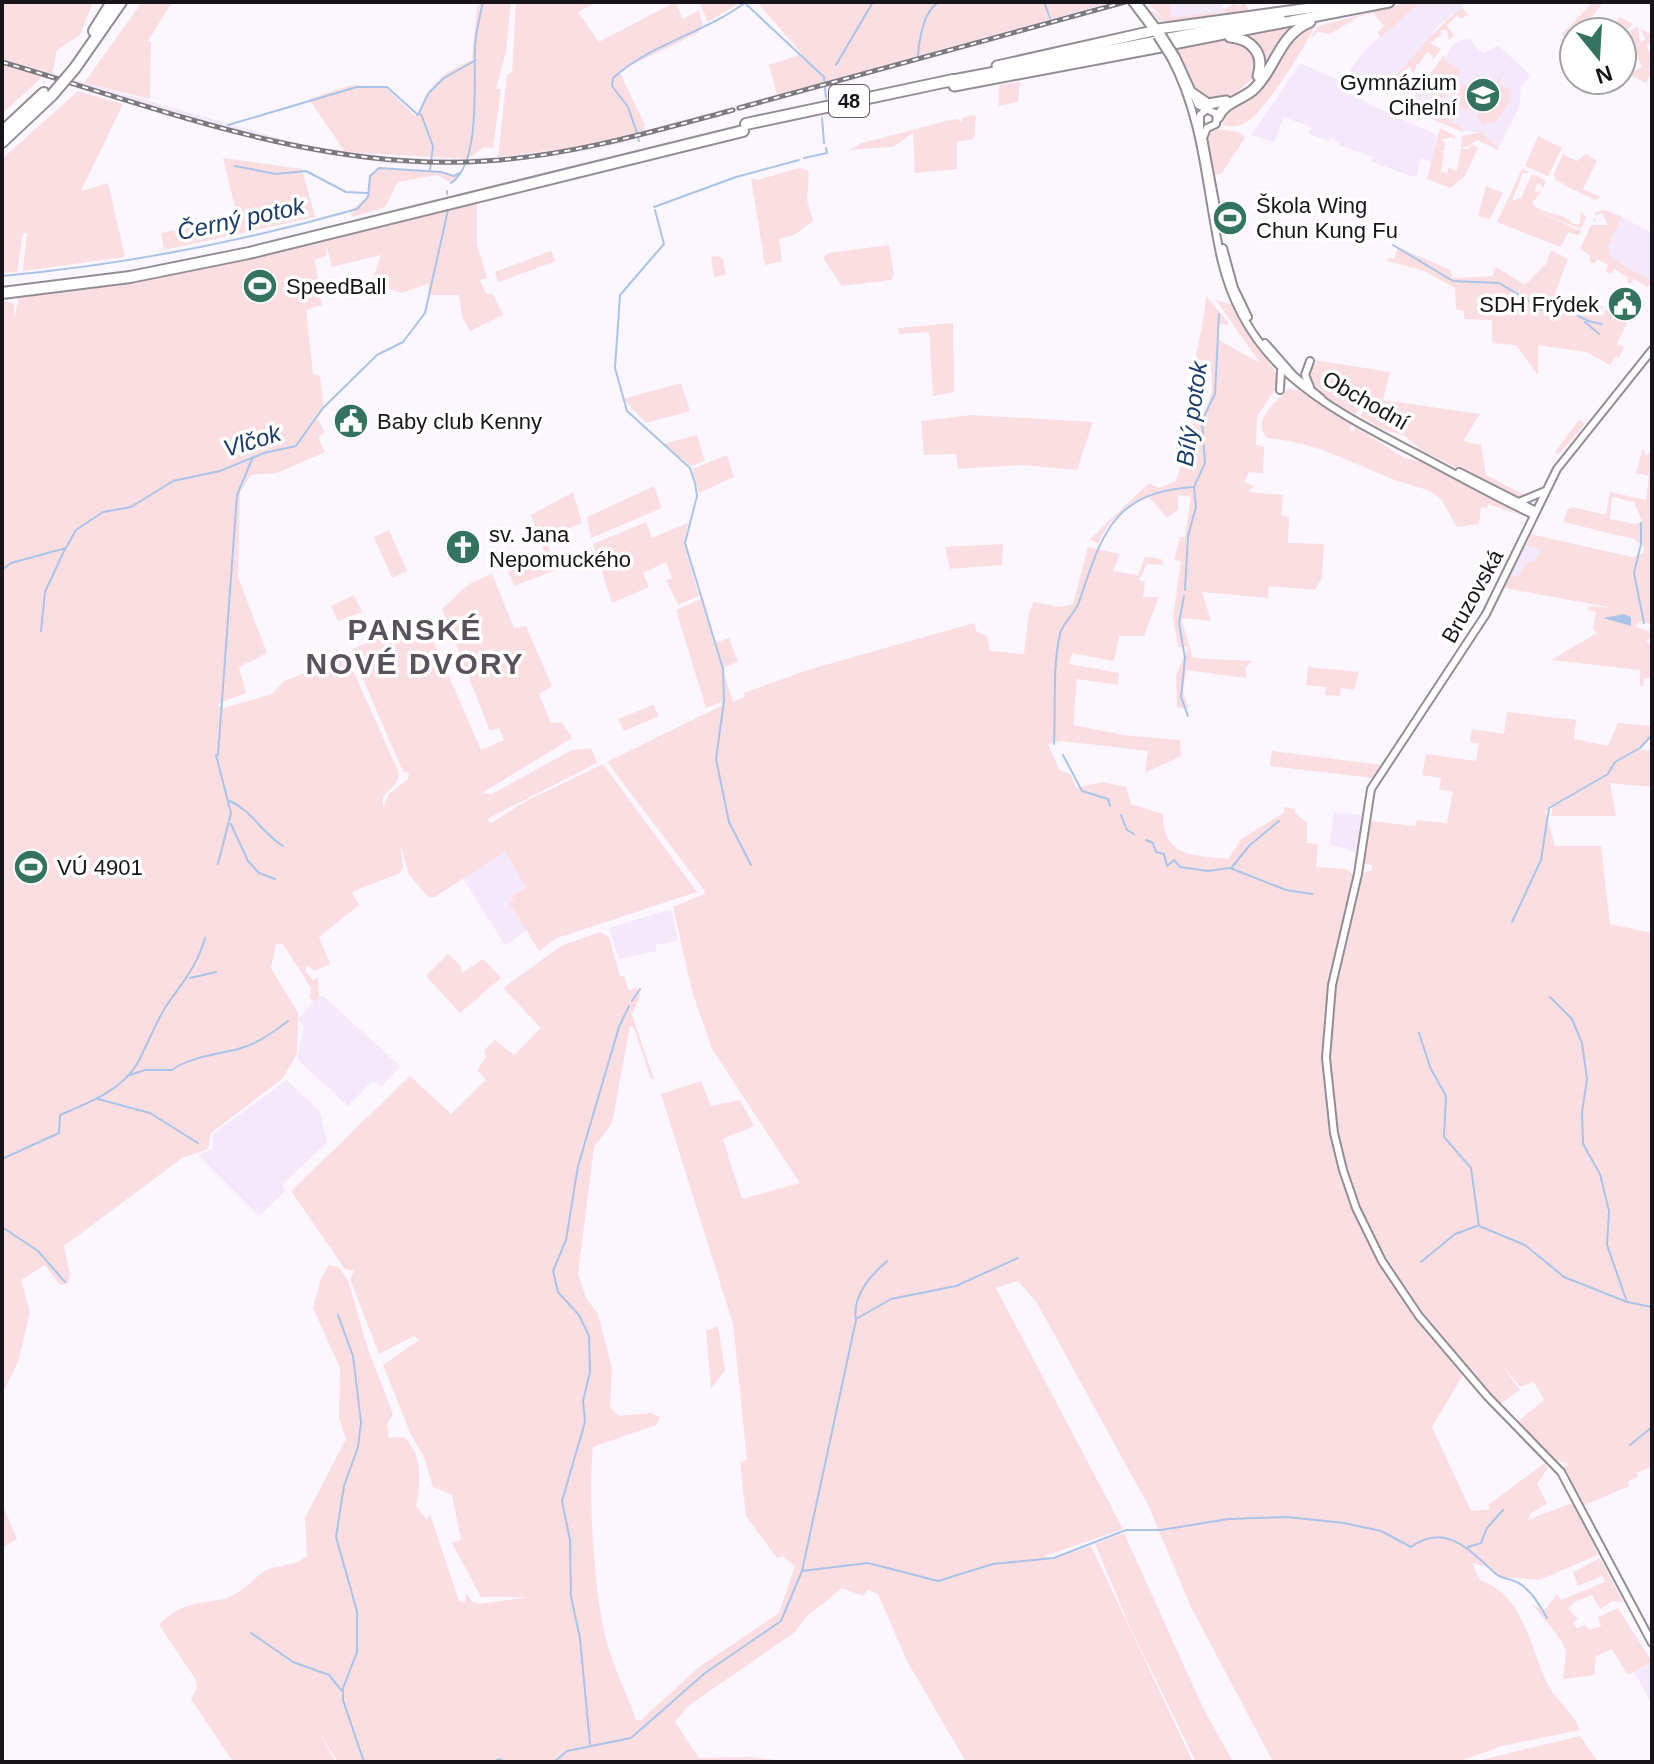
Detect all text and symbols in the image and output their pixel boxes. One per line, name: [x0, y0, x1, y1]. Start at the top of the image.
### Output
north arrow: [1558, 16, 1638, 96]
text: N: [1593, 60, 1615, 89]
place label: Gymnázium Cihelní: [1340, 70, 1457, 120]
school or university icon: Gymnázium Cihelní: [1464, 76, 1502, 114]
road number: 48: [829, 85, 869, 117]
water label: Černý potok: [175, 191, 309, 245]
place label: Škola Wing Chun Kung Fu: [1256, 193, 1398, 243]
sports icon: Škola Wing Chun Kung Fu: [1211, 199, 1249, 237]
sports icon: SpeedBall: [241, 267, 279, 305]
place label: SpeedBall: [286, 274, 386, 299]
public building icon: SDH Frýdek: [1606, 285, 1644, 323]
place label: SDH Frýdek: [1479, 292, 1600, 317]
water label: Bílý potok: [1171, 358, 1212, 468]
street label: Obchodní: [1318, 366, 1413, 435]
public building icon: Baby club Kenny: [332, 402, 370, 440]
place label: Baby club Kenny: [377, 409, 542, 434]
water label: Vlčok: [220, 418, 286, 462]
place label: sv. Jana Nepomuckého: [489, 522, 631, 572]
church icon: sv. Jana Nepomuckého: [444, 528, 482, 566]
street label: Bruzovská: [1437, 545, 1509, 647]
district label: PANSKÉ NOVÉ DVORY: [306, 613, 524, 680]
sports icon: VÚ 4901: [12, 848, 50, 886]
place label: VÚ 4901: [57, 855, 143, 880]

